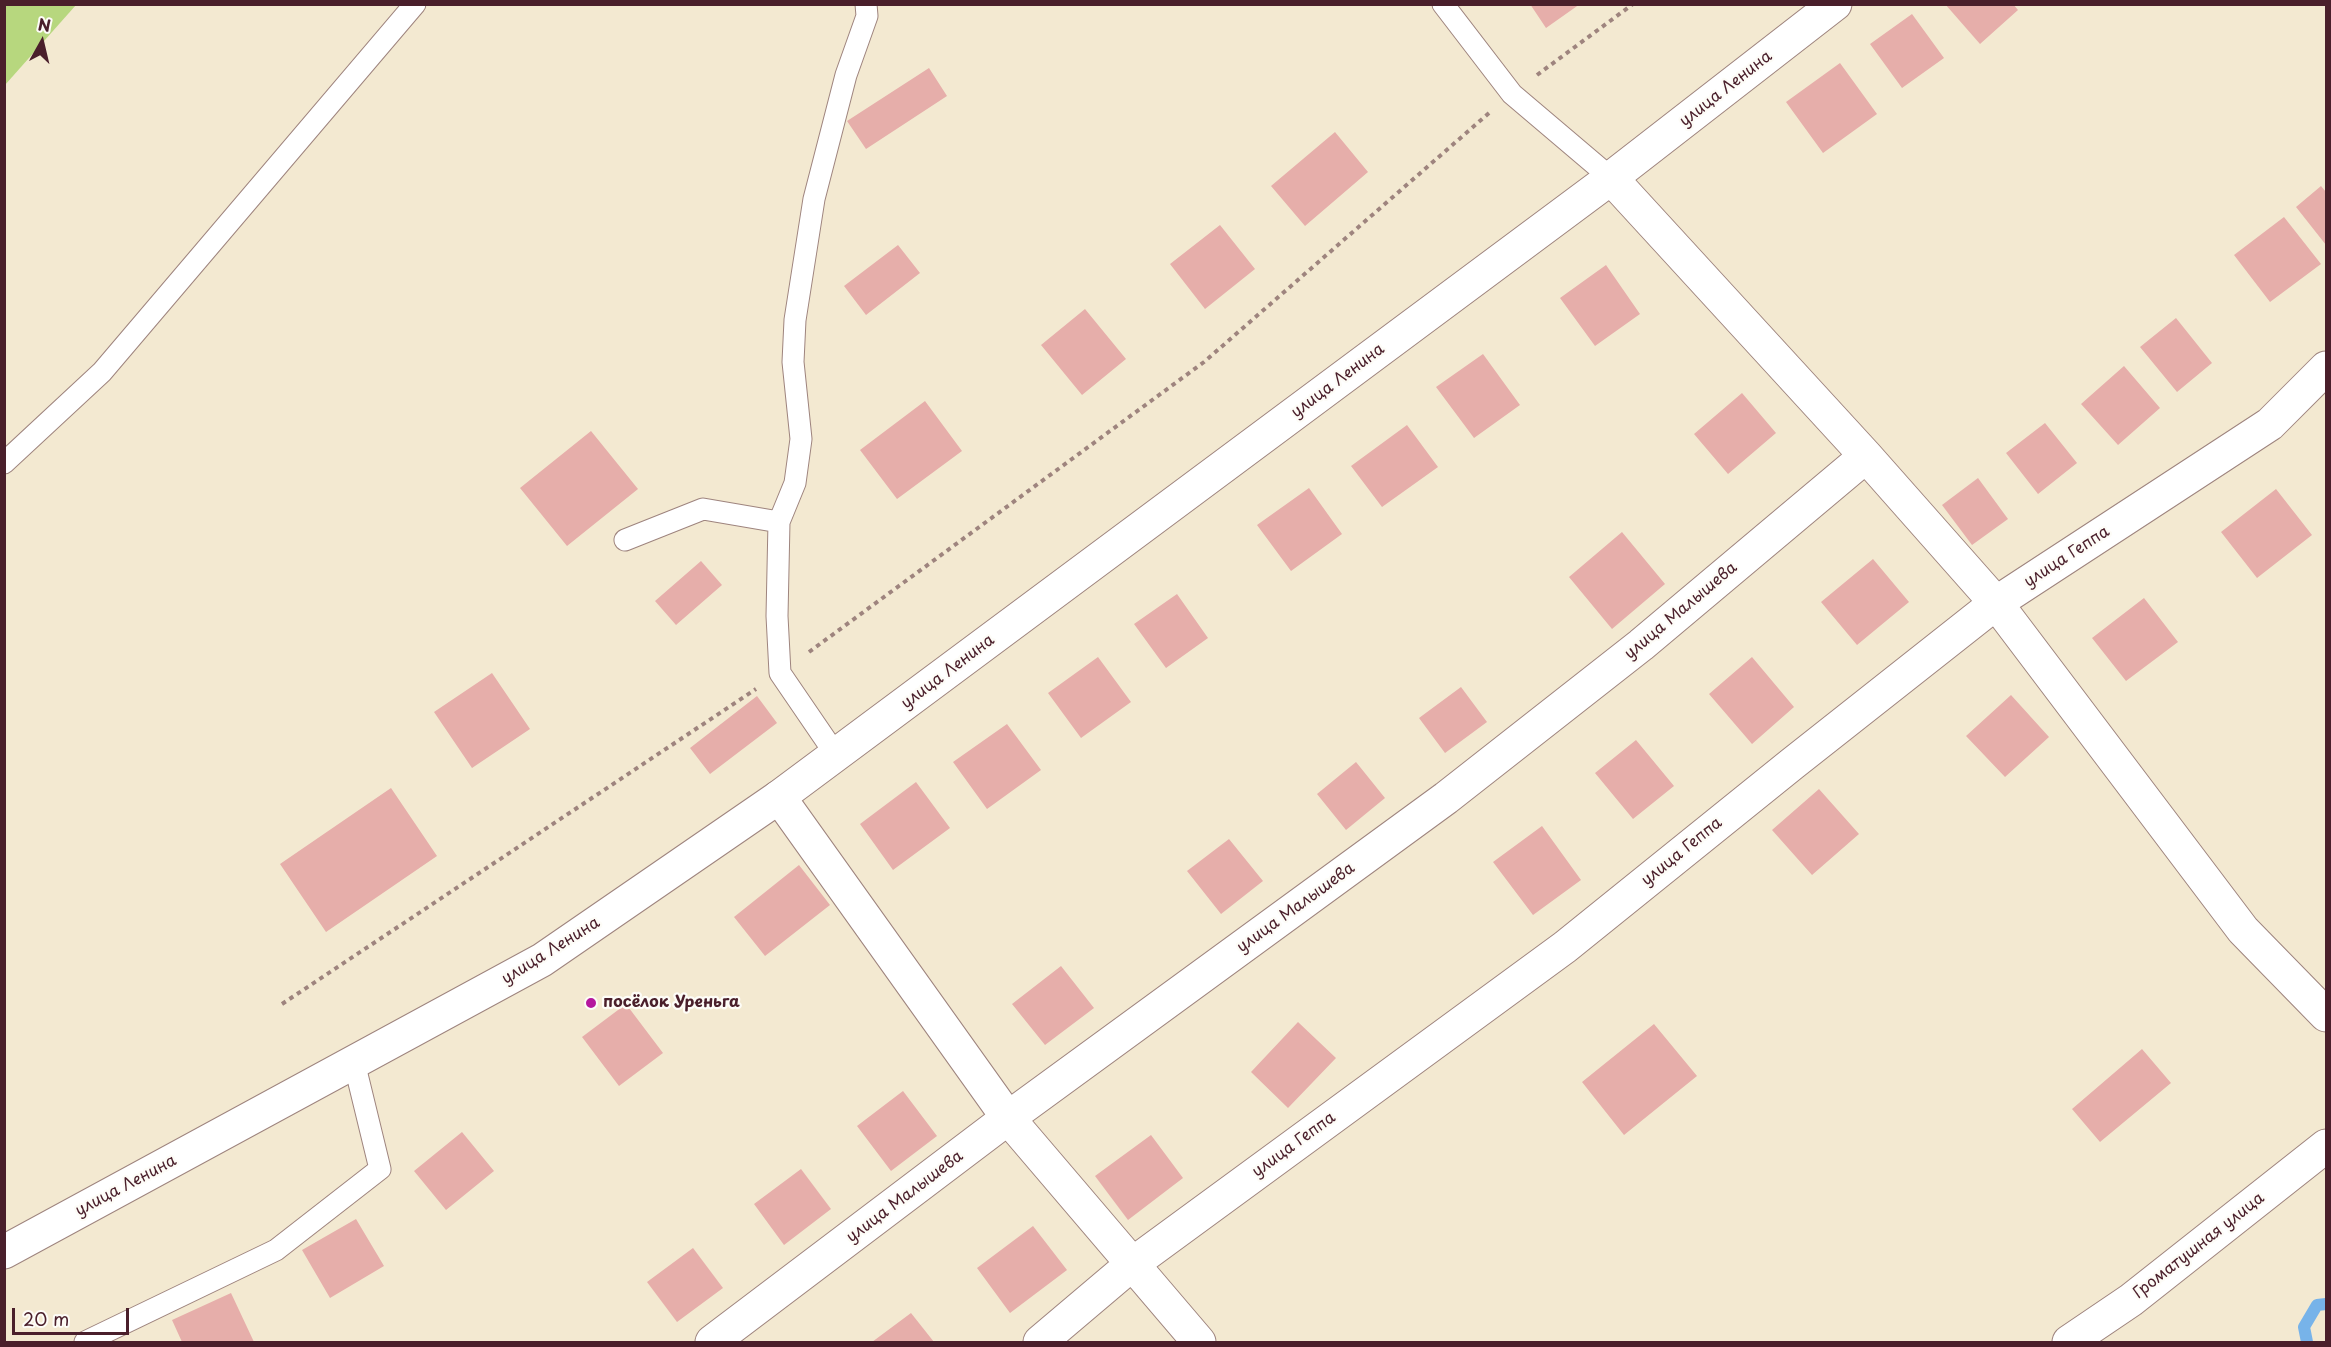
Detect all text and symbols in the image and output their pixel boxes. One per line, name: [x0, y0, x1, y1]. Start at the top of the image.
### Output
text: N: [37, 11, 52, 37]
north arrow: [12, 12, 72, 72]
street label: улица Ленина: [1676, 47, 1776, 131]
street label: улица Ленина: [1288, 340, 1388, 422]
street label: улица Геппа: [2021, 522, 2113, 592]
street label: улица Малышева: [1621, 558, 1741, 664]
street label: улица Ленина: [898, 631, 998, 713]
street label: улица Геппа: [1638, 814, 1726, 890]
street label: улица Малышева: [1233, 859, 1359, 957]
street label: улица Ленина: [498, 913, 604, 989]
place label: посёлок Уреньга: [603, 993, 740, 1013]
marker: посёлок Уреньга: [584, 996, 598, 1010]
street label: улица Геппа: [1249, 1108, 1339, 1182]
street label: улица Малышева: [843, 1147, 967, 1247]
street label: улица Ленина: [72, 1151, 180, 1221]
street label: Громатушная улица: [2130, 1189, 2268, 1303]
scale bar: [15, 1296, 132, 1334]
text: 20 m: [23, 1305, 69, 1332]

